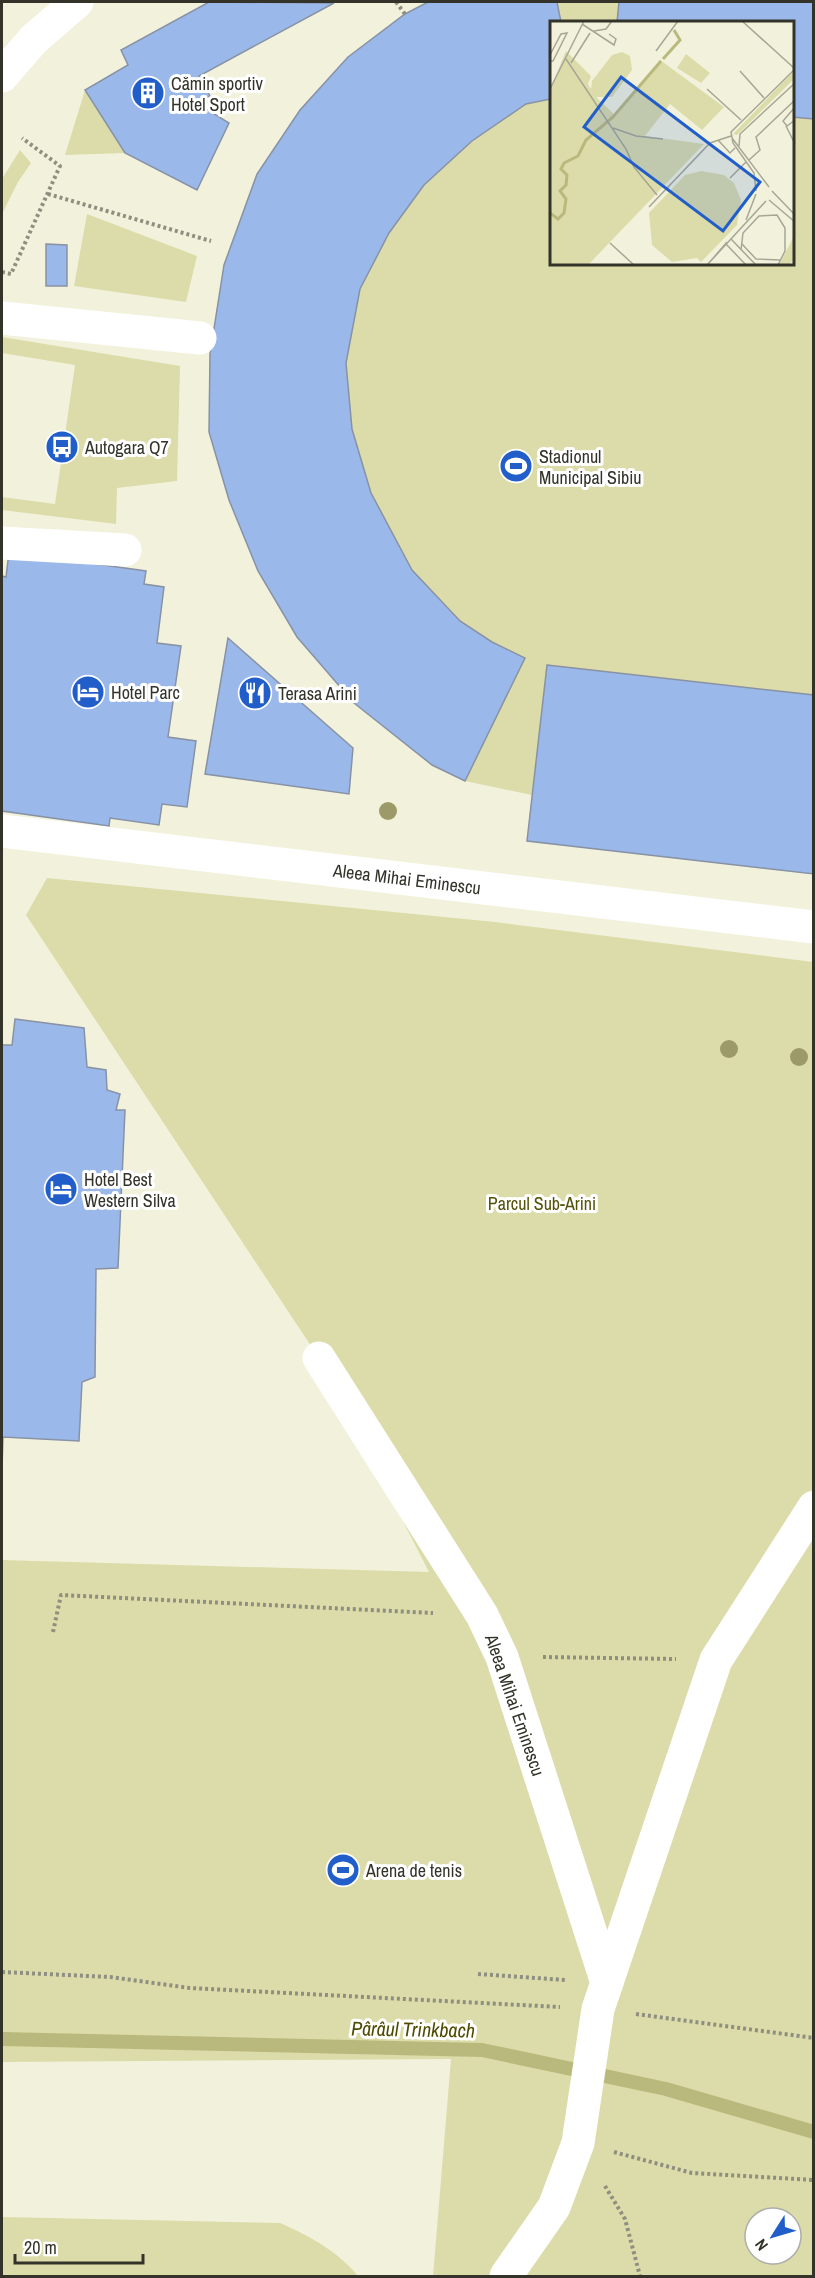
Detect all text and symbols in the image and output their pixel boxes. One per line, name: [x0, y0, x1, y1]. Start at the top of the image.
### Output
inset map: [550, 21, 794, 266]
place label: Cămin sportiv Hotel Sport: [171, 71, 263, 117]
building icon: Cămin sportiv Hotel Sport: [130, 75, 166, 111]
bus stop icon: Autogara Q7: [44, 429, 80, 465]
place label: Autogara Q7: [84, 435, 169, 460]
place label: Stadionul Municipal Sibiu: [539, 444, 642, 490]
sports icon: Stadionul Municipal Sibiu: [498, 448, 534, 484]
hotel icon: Hotel Parc: [70, 674, 106, 710]
restaurant icon: Terasa Arini: [237, 675, 273, 711]
place label: Hotel Parc: [111, 680, 180, 705]
place label: Terasa Arini: [278, 681, 357, 706]
street label: Aleea Mihai Eminescu: [331, 857, 482, 900]
place label: Hotel Best Western Silva: [84, 1167, 176, 1213]
hotel icon: Hotel Best Western Silva: [43, 1171, 79, 1207]
park label: Parcul Sub-Arini: [488, 1191, 596, 1216]
street label: Aleea Mihai Eminescu: [479, 1630, 551, 1779]
sports icon: Arena de tenis: [325, 1852, 361, 1888]
place label: Arena de tenis: [365, 1858, 462, 1883]
water label: Pârâul Trinkbach: [351, 2014, 475, 2044]
north arrow: [743, 2206, 803, 2266]
scale bar: [15, 2227, 142, 2265]
text: 20 m: [24, 2235, 57, 2260]
text: N: [749, 2235, 773, 2255]

